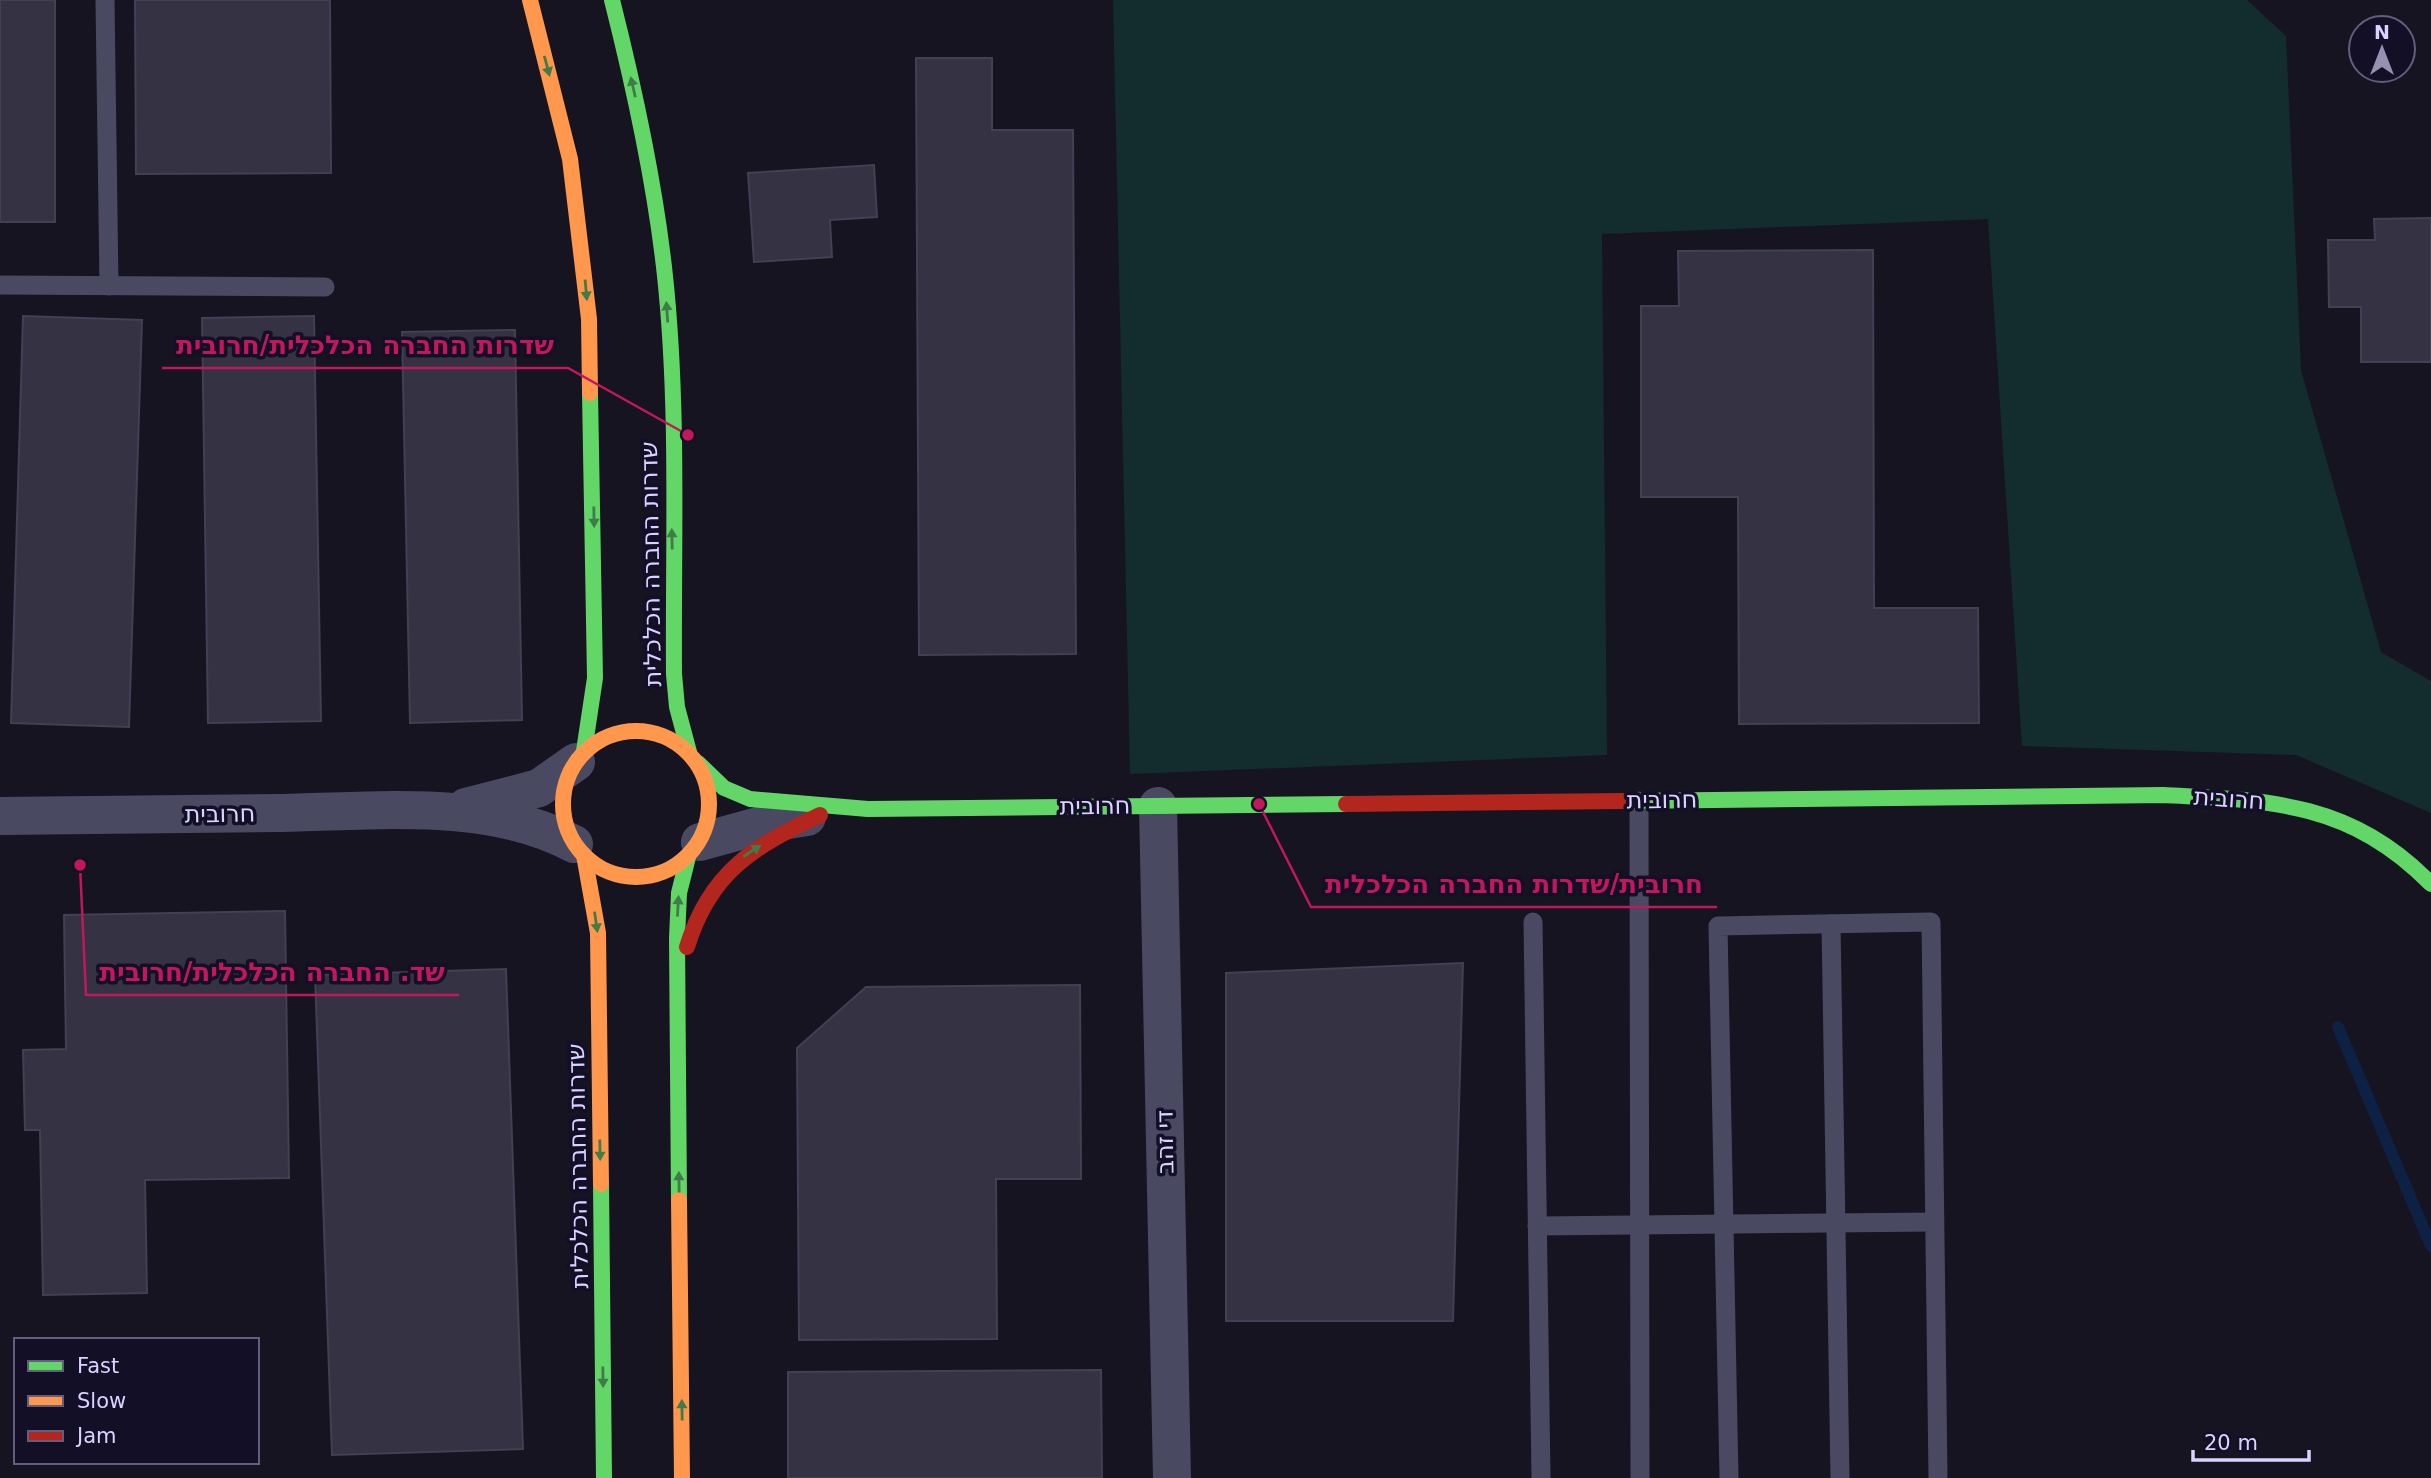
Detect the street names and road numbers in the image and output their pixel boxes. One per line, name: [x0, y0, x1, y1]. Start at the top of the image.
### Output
street label: שדרות החברה הכלכלית: [635, 441, 667, 687]
street label: חרובית: [2193, 783, 2265, 815]
street label: חרובית: [1626, 785, 1698, 815]
street label: חרובית: [1059, 791, 1131, 821]
street label: חרובית: [184, 799, 256, 829]
street label: שדרות החברה הכלכלית: [562, 1043, 594, 1289]
street label: די זהב: [1150, 1110, 1180, 1174]

